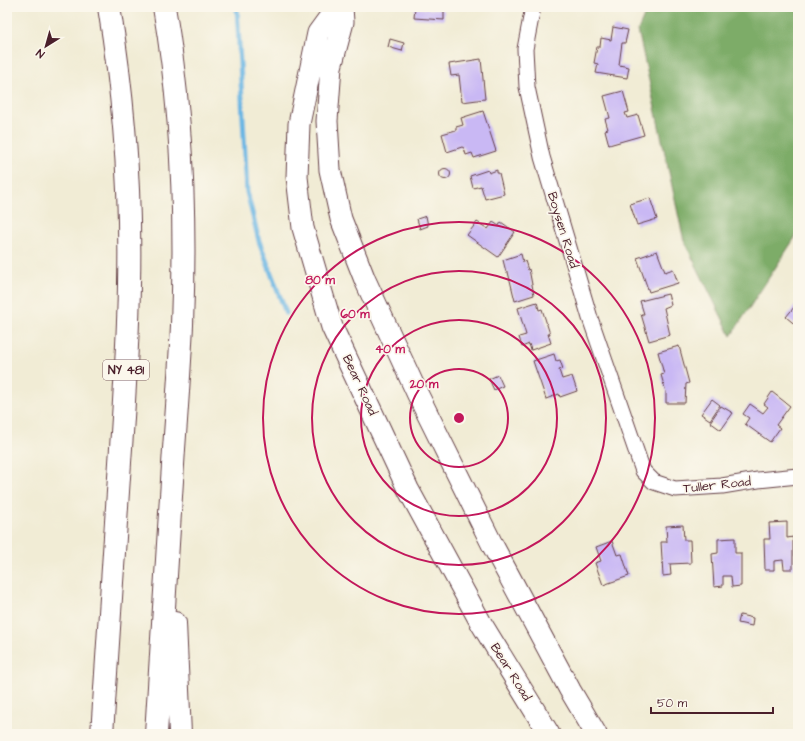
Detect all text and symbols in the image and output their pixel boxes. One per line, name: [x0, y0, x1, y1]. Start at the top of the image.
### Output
north arrow: [26, 26, 66, 66]
text: N: [33, 45, 48, 62]
street label: Boysen Road: [542, 190, 583, 271]
text: 80 m: [305, 272, 335, 289]
text: 60 m: [340, 306, 370, 323]
text: 40 m: [375, 341, 406, 358]
street label: Bear Road: [338, 352, 382, 419]
road number: NY 481: [103, 360, 149, 380]
text: 20 m: [409, 376, 439, 393]
centre of rings: [452, 411, 466, 425]
street label: Tuller Road: [682, 472, 752, 498]
street label: Bear Road: [486, 640, 536, 705]
scale bar: [651, 689, 773, 715]
text: 50 m: [657, 695, 688, 712]

